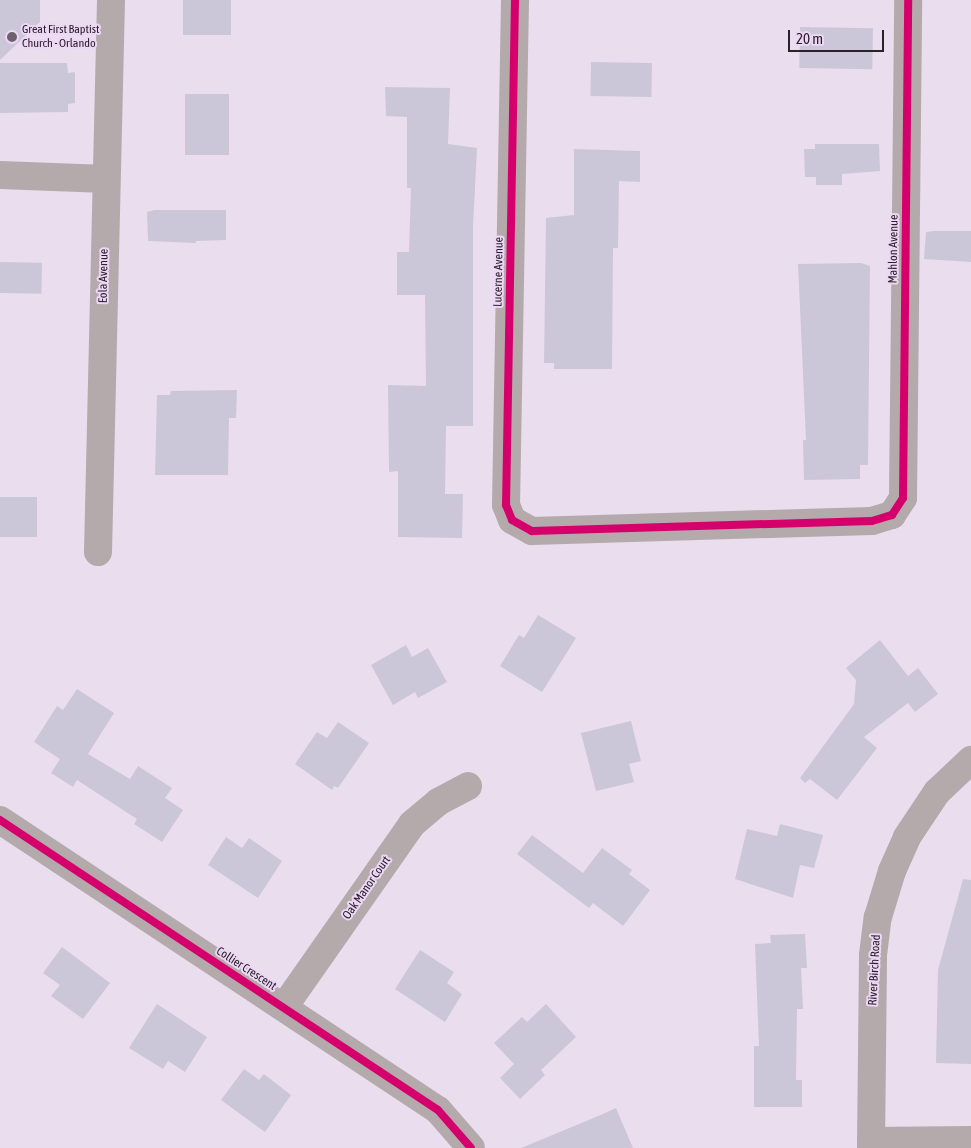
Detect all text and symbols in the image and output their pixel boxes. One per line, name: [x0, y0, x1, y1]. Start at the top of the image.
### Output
scale bar: [791, 20, 887, 52]
place label: Great First Baptist Church - Orlando: [22, 23, 99, 51]
text: 20 m: [796, 30, 823, 47]
marker: Great First Baptist Church - Orlando: [6, 31, 18, 43]
street label: Mahlon Avenue: [886, 214, 902, 284]
street label: Lucerne Avenue: [491, 237, 507, 307]
street label: Eola Avenue: [96, 249, 112, 303]
street label: Oak Manor Court: [340, 854, 394, 922]
street label: River Birch Road: [866, 934, 884, 1006]
street label: Collier Crescent: [213, 944, 279, 994]

